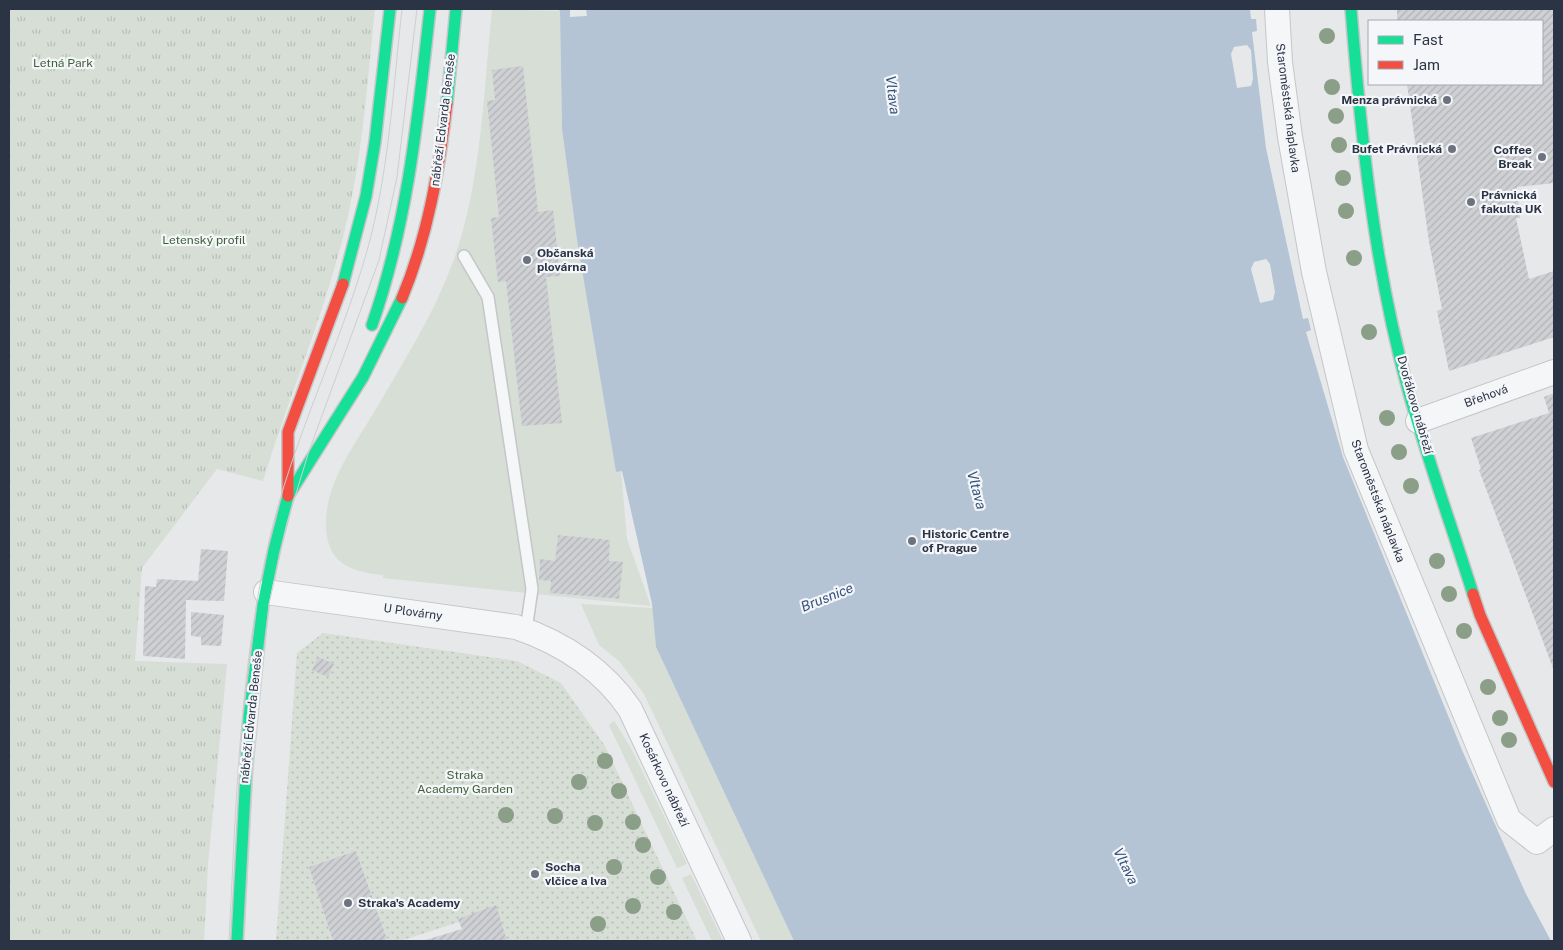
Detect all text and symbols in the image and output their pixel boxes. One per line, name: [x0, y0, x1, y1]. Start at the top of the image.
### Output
legend: [1368, 20, 1543, 85]
text: Fast: [1413, 31, 1443, 48]
street label: Staroměstská náplavka: [1273, 42, 1303, 174]
street label: nábřeží Edvarda Beneše: [428, 53, 458, 187]
park label: Letná Park: [33, 56, 93, 70]
text: Jam: [1413, 56, 1440, 73]
water label: Vltava: [883, 75, 903, 115]
place label: Menza právnická: [1341, 93, 1437, 107]
marker: Menza právnická: [1441, 94, 1453, 106]
place label: Bufet Právnická: [1352, 142, 1442, 156]
marker: Bufet Právnická: [1446, 143, 1458, 155]
place label: Coffee Break: [1493, 143, 1532, 171]
marker: Coffee Break: [1536, 151, 1548, 163]
place label: Právnická fakulta UK: [1481, 188, 1542, 216]
marker: Právnická fakulta UK: [1465, 196, 1477, 208]
park label: Letenský profil: [162, 233, 246, 247]
place label: Občanská plovárna: [537, 246, 594, 274]
marker: Občanská plovárna: [521, 254, 533, 266]
street label: Dvořákovo nábřeží: [1394, 354, 1436, 457]
street label: Břehová: [1462, 382, 1510, 410]
street label: Staroměstská náplavka: [1348, 438, 1408, 564]
water label: Vltava: [964, 469, 990, 511]
place label: Historic Centre of Prague: [922, 527, 1009, 555]
marker: Historic Centre of Prague: [906, 535, 918, 547]
water label: Brusnice: [798, 579, 856, 615]
street label: U Plovárny: [383, 601, 444, 623]
street label: nábřeží Edvarda Beneše: [237, 650, 265, 784]
street label: Kosárkovo nábřeží: [636, 731, 692, 830]
park label: Straka Academy Garden: [417, 768, 513, 796]
water label: Vltava: [1110, 845, 1142, 887]
place label: Socha vlčice a lva: [545, 860, 607, 888]
marker: Socha vlčice a lva: [529, 868, 541, 880]
place label: Straka's Academy: [358, 896, 461, 910]
marker: Straka's Academy: [342, 897, 354, 909]

